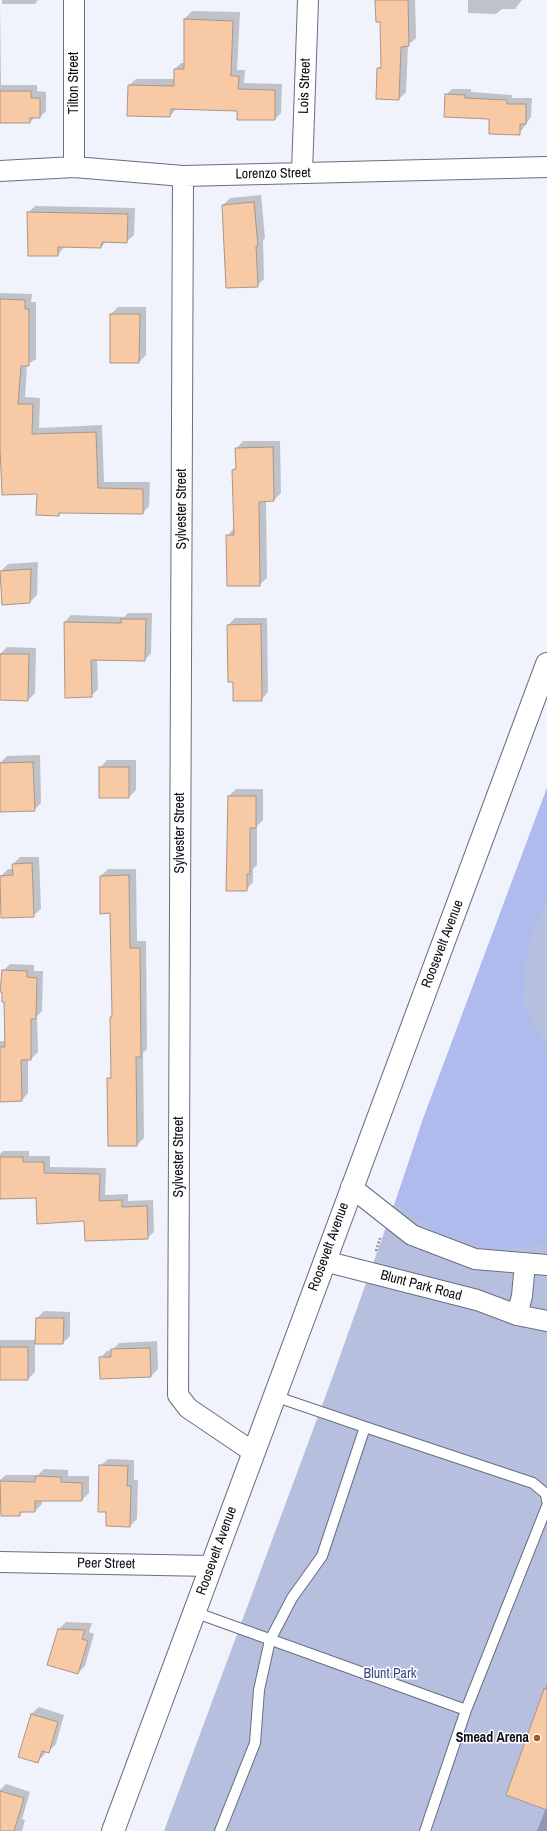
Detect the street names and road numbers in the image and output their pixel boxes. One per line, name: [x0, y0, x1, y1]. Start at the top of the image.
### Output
street label: Tilton Street: [66, 52, 82, 114]
street label: Lois Street: [296, 58, 314, 114]
street label: Lorenzo Street: [235, 165, 311, 183]
street label: Sylvester Street: [174, 468, 190, 550]
street label: Sylvester Street: [172, 792, 188, 874]
street label: Roosevelt Avenue: [418, 898, 468, 990]
street label: Sylvester Street: [171, 1116, 187, 1198]
street label: Roosevelt Avenue: [305, 1200, 353, 1294]
street label: Blunt Park Road: [378, 1267, 464, 1305]
street label: Roosevelt Avenue: [193, 1504, 241, 1598]
street label: Peer Street: [77, 1555, 135, 1573]

